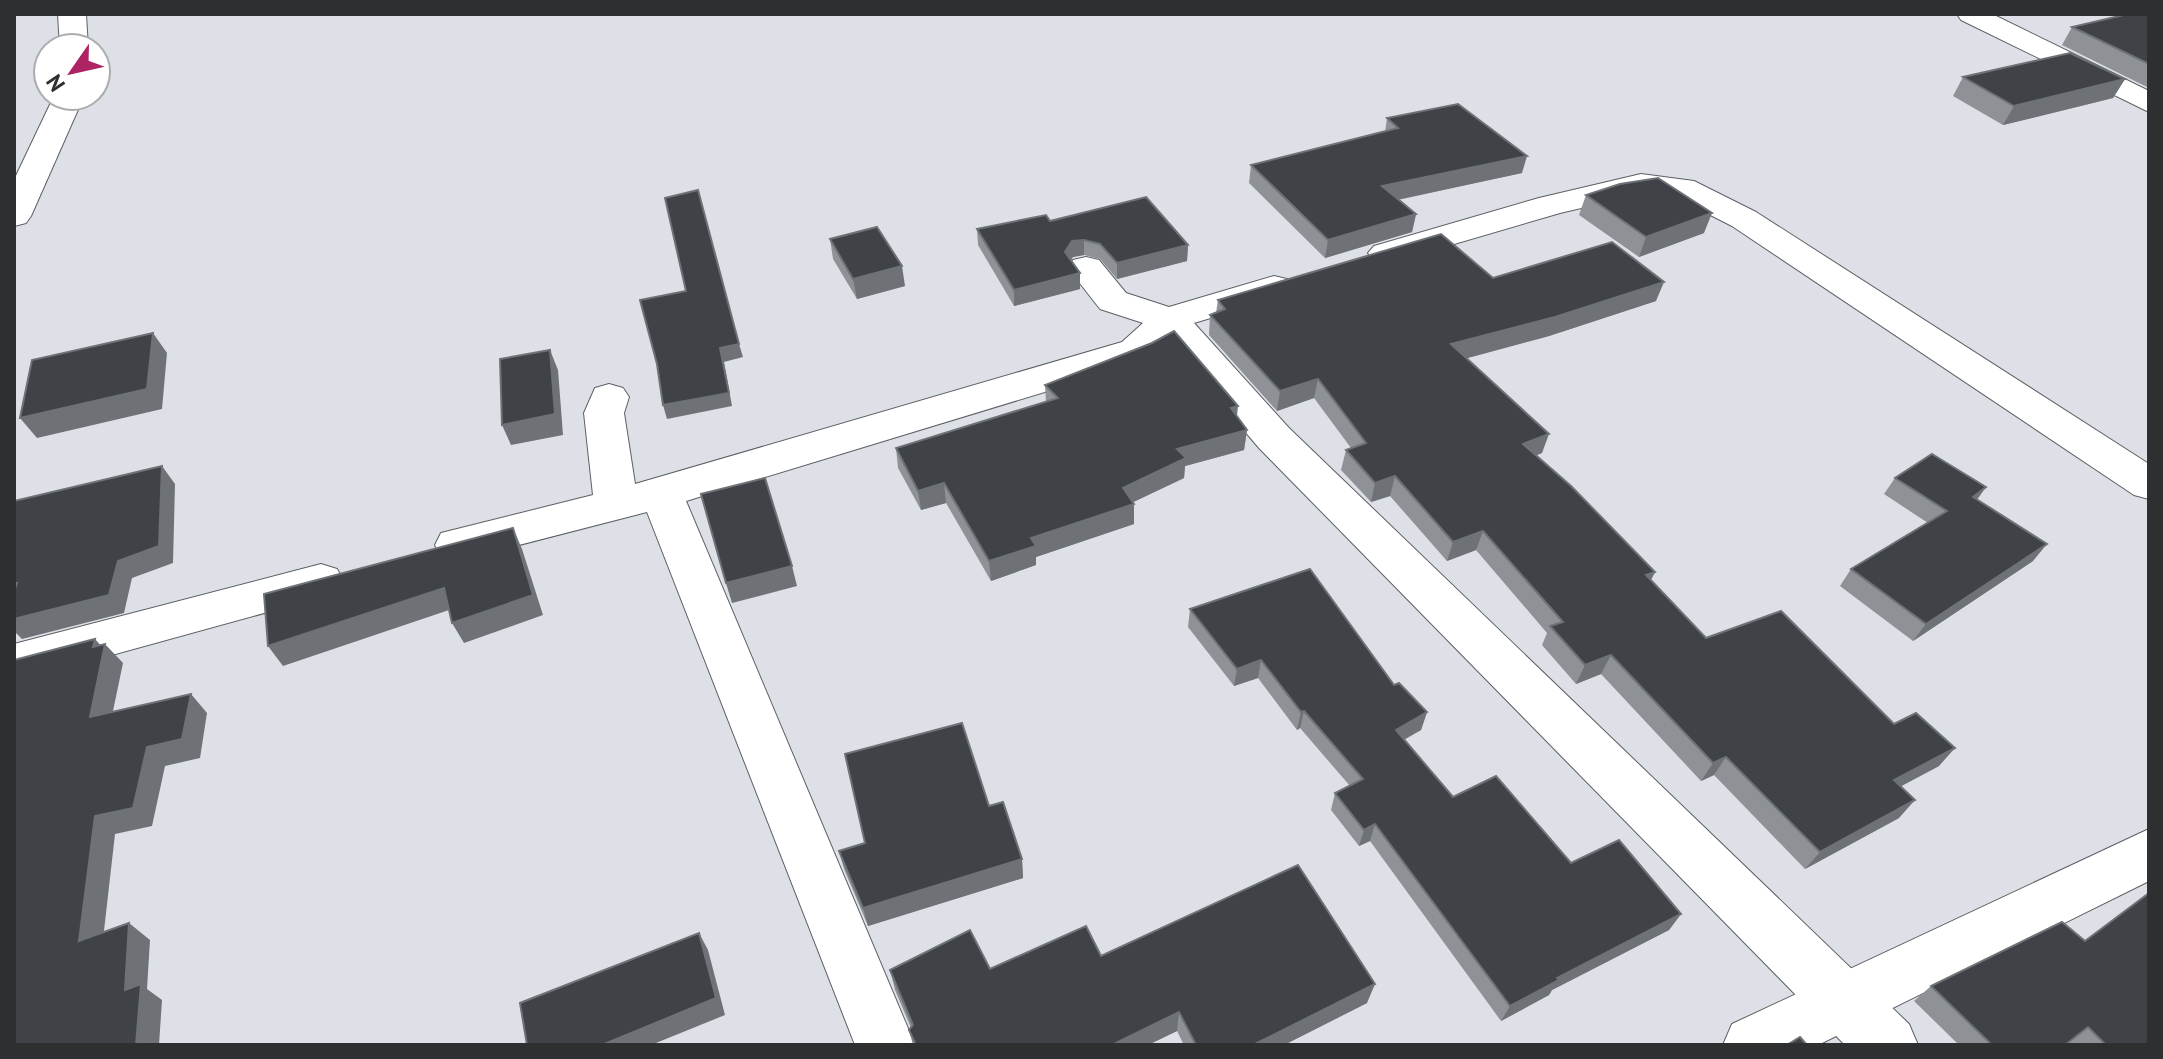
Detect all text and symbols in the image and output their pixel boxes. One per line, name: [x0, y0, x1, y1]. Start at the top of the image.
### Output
north arrow: [32, 32, 112, 112]
text: N: [40, 69, 71, 97]

